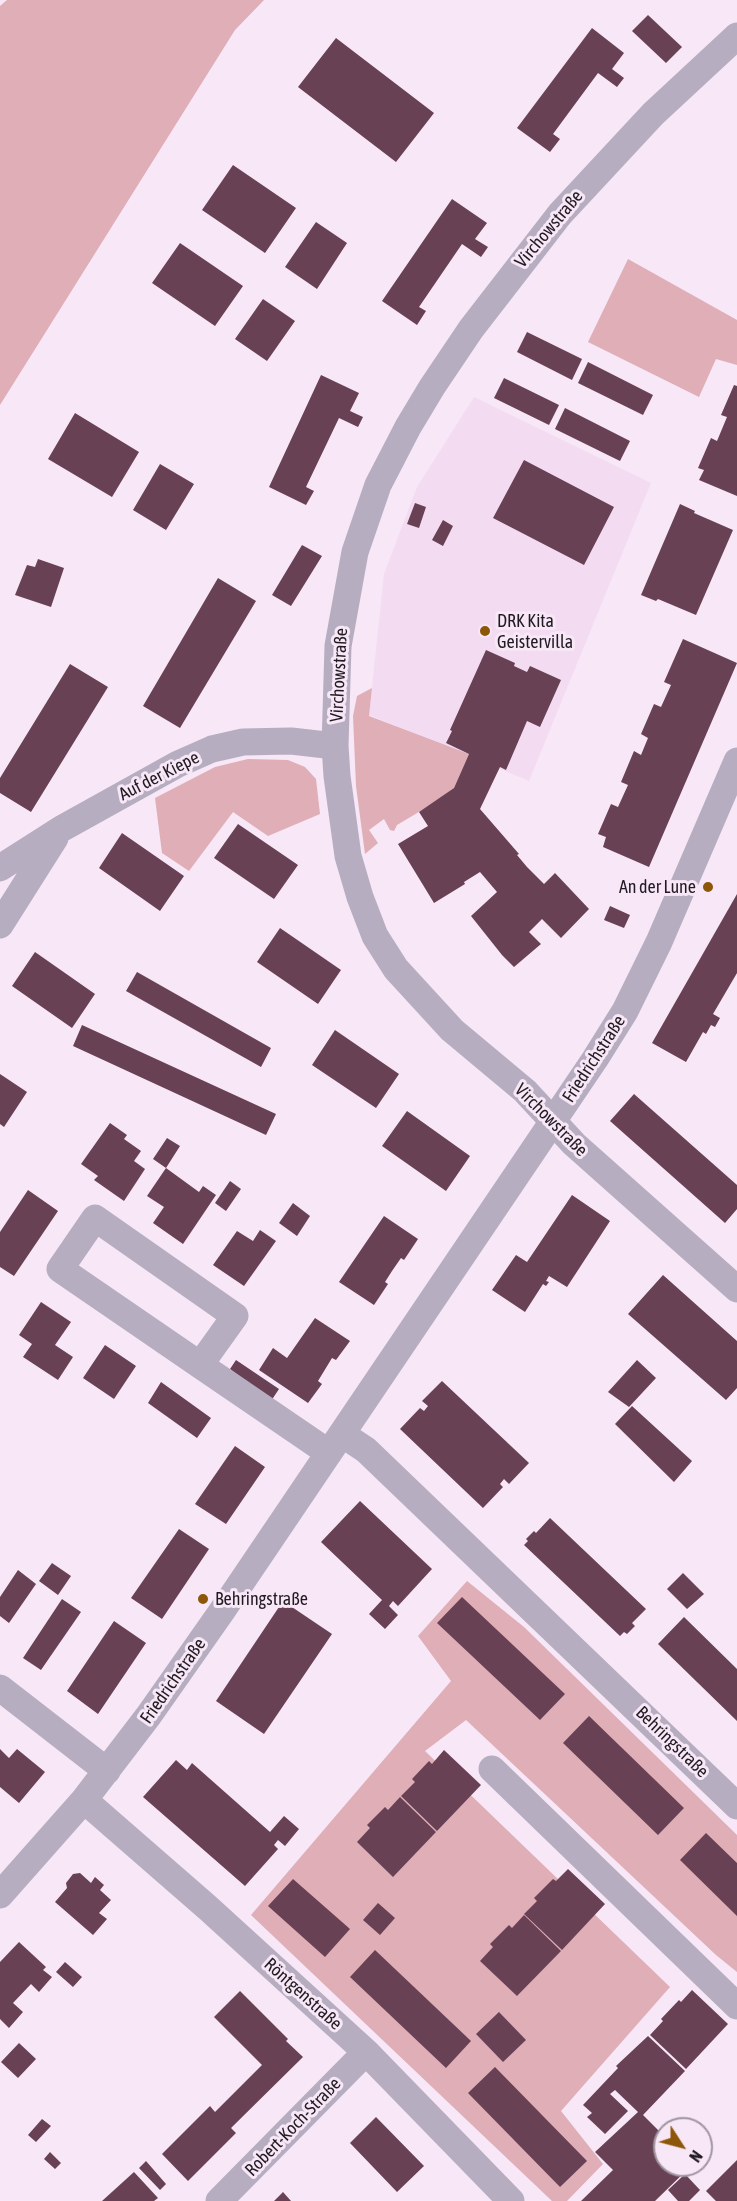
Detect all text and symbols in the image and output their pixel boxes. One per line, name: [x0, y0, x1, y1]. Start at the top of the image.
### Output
street label: Virchowstraße: [510, 186, 588, 272]
place label: DRK Kita Geistervilla: [497, 610, 573, 652]
marker: DRK Kita Geistervilla: [478, 624, 492, 638]
street label: Virchowstraße: [326, 627, 352, 723]
street label: Auf der Kiepe: [115, 747, 203, 805]
place label: An der Lune: [619, 876, 696, 898]
marker: An der Lune: [701, 880, 715, 894]
street label: Friedrichstraße: [558, 1011, 630, 1107]
street label: Virchowstraße: [510, 1079, 592, 1161]
place label: Behringstraße: [215, 1588, 308, 1610]
marker: Behringstraße: [196, 1592, 210, 1606]
street label: Friedrichstraße: [136, 1634, 210, 1728]
street label: Behringstraße: [631, 1702, 713, 1782]
street label: Röntgenstraße: [260, 1953, 346, 2035]
street label: Robert-Koch-Straße: [241, 2073, 345, 2181]
north arrow: [653, 2117, 713, 2177]
text: N: [686, 2147, 706, 2166]

